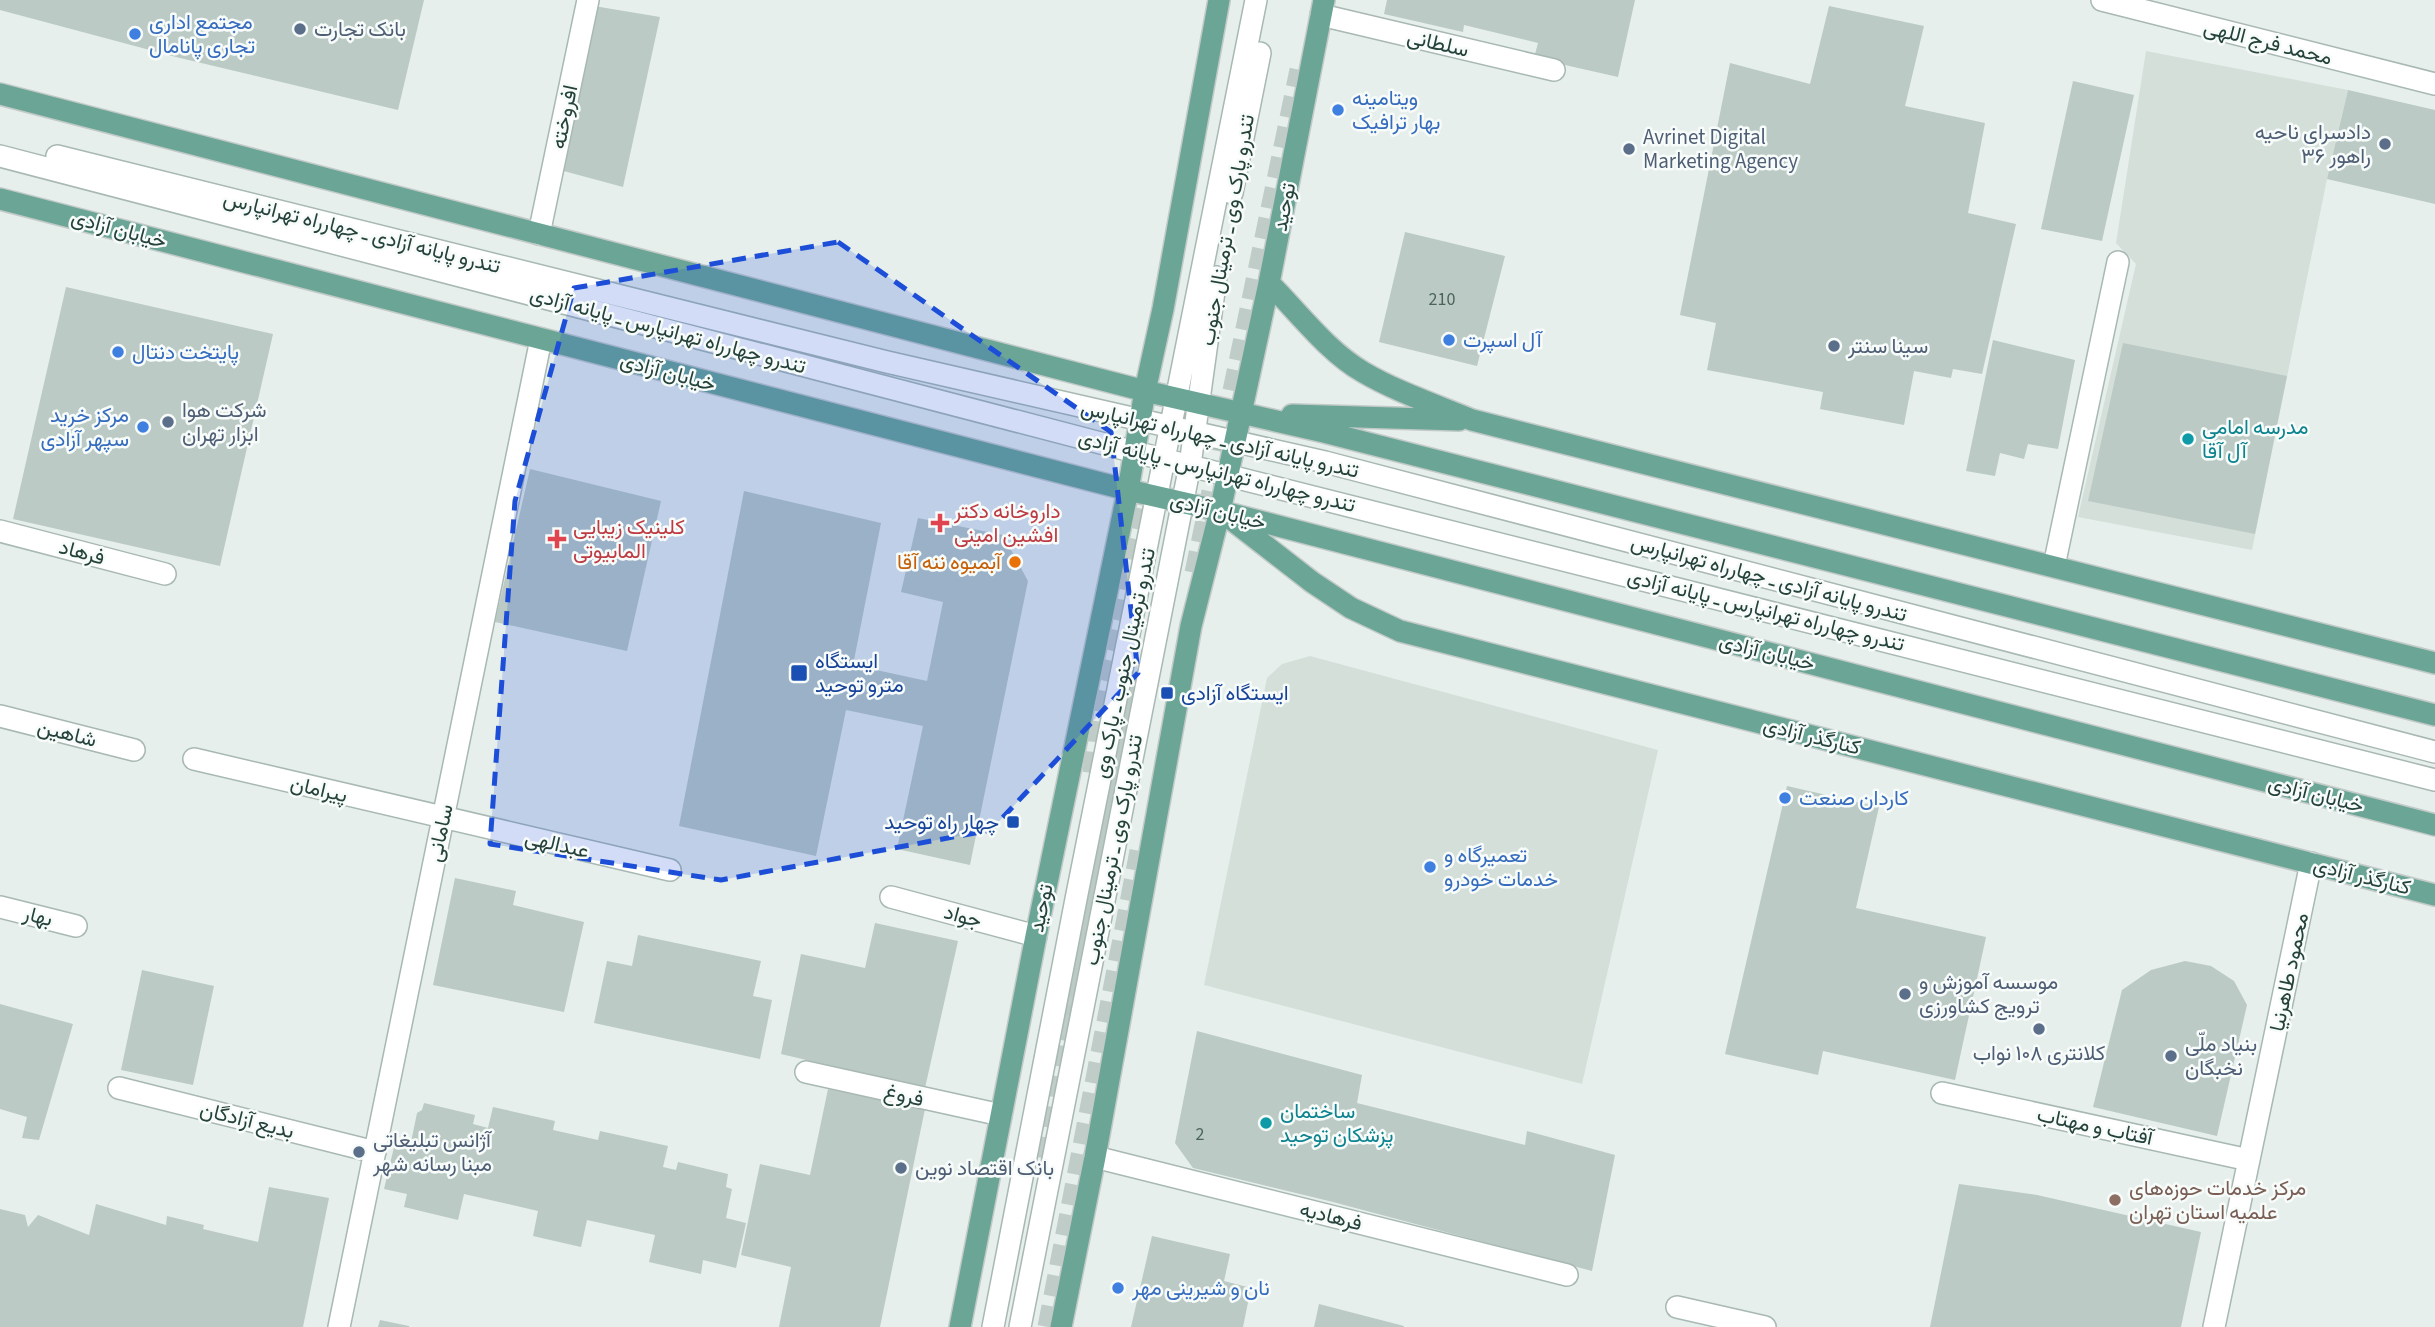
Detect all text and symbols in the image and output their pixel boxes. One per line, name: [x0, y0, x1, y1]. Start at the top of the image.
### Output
place label: مجتمع اداری تجاری پانامال: [149, 7, 255, 61]
street label: محمد فرج اللهی: [2201, 12, 2335, 72]
place label: بانک تجارت: [314, 14, 406, 44]
marker: بانک تجارت: [292, 21, 308, 37]
street label: سلطانی: [1404, 21, 1472, 65]
marker: مجتمع اداری تجاری پانامال: [127, 26, 143, 42]
street label: افروخته: [543, 82, 585, 152]
place label: ویتامینه بهار ترافیک: [1352, 83, 1441, 137]
marker: ویتامینه بهار ترافیک: [1330, 102, 1346, 118]
street label: تندرو پارک وی ـ ترمینال جنوب: [1192, 112, 1262, 348]
place label: دادسرای ناحیه ۳۶ راهور: [2255, 117, 2371, 171]
place label: Avrinet Digital Marketing Agency: [1643, 122, 1798, 176]
marker: دادسرای ناحیه ۳۶ راهور: [2377, 136, 2393, 152]
marker: Avrinet Digital Marketing Agency: [1621, 141, 1637, 157]
street label: توحید: [1265, 180, 1303, 234]
street label: تندرو پایانه آزادی ـ چهارراه تهرانپارس: [220, 183, 504, 281]
street label: خیابان آزادی: [68, 202, 170, 256]
street label: تندرو چهارراه تهرانپارس ـ پایانه آزادی: [527, 279, 809, 381]
house number: 210: [1429, 287, 1455, 312]
place label: آل اسپرت: [1463, 325, 1544, 355]
place label: سینا سنتر: [1847, 331, 1928, 361]
marker: آل اسپرت: [1441, 332, 1457, 348]
place label: پایتخت دنتال: [132, 337, 239, 367]
marker: سینا سنتر: [1826, 338, 1842, 354]
marker: پایتخت دنتال: [110, 344, 126, 360]
street label: خیابان آزادی: [617, 345, 719, 399]
street label: تندرو پایانه آزادی ـ چهارراه تهرانپارس: [1078, 392, 1362, 486]
place label: شرکت هوا ابزار تهران: [182, 395, 267, 449]
place label: مرکز خرید سپهر آزادی: [41, 400, 129, 454]
place label: مدرسه امامی آل آقا: [2202, 412, 2308, 466]
marker: شرکت هوا ابزار تهران: [160, 414, 176, 430]
marker: مرکز خرید سپهر آزادی: [135, 419, 151, 435]
street label: تندرو چهارراه تهرانپارس ـ پایانه آزادی: [1075, 422, 1359, 520]
marker: مدرسه امامی آل آقا: [2180, 431, 2196, 447]
street label: خیابان آزادی: [1167, 485, 1269, 537]
place label: داروخانه دکتر افشین امینی: [953, 496, 1061, 550]
place label: کلینیک زیبایی المابیوتی: [573, 512, 685, 566]
marker: داروخانه دکتر افشین امینی: [932, 515, 948, 531]
street label: تندرو پایانه آزادی ـ چهارراه تهرانپارس: [1628, 527, 1910, 629]
marker: کلینیک زیبایی المابیوتی: [547, 529, 567, 549]
street label: فرهاد: [56, 532, 108, 572]
street label: تندرو ترمینال جنوب ـ پارک وی: [1085, 545, 1163, 781]
place label: آبمیوه ننه آقا: [897, 547, 1003, 577]
marker: آبمیوه ننه آقا: [1007, 554, 1023, 570]
street label: تندرو چهارراه تهرانپارس ـ پایانه آزادی: [1624, 561, 1908, 659]
street label: خیابان آزادی: [1716, 626, 1818, 678]
place label: ایستگاه مترو توحید: [815, 646, 904, 700]
marker: ایستگاه مترو توحید: [789, 663, 809, 683]
place label: ایستگاه آزادی: [1181, 678, 1289, 708]
marker: ایستگاه آزادی: [1159, 685, 1175, 701]
street label: کنارگذر آزادی: [1760, 709, 1864, 763]
street label: شاهین: [34, 711, 100, 755]
street label: تندرو پارک وی ـ ترمینال جنوب: [1076, 732, 1150, 968]
street label: پیرامان: [287, 768, 351, 810]
street label: خیابان آزادی: [2265, 768, 2367, 820]
place label: کاردان صنعت: [1799, 783, 1909, 813]
marker: کاردان صنعت: [1777, 790, 1793, 806]
street label: سامانی: [419, 801, 461, 865]
place label: چهار راه توحید: [884, 807, 999, 837]
marker: چهار راه توحید: [1005, 814, 1021, 830]
street label: عبدالهی: [522, 822, 592, 866]
place label: تعمیرگاه و خدمات خودرو: [1444, 840, 1558, 894]
street label: کنارگذر آزادی: [2310, 849, 2414, 903]
marker: تعمیرگاه و خدمات خودرو: [1422, 859, 1438, 875]
street label: توحید: [1021, 881, 1061, 935]
street label: جواد: [941, 897, 985, 935]
street label: بهار: [19, 898, 56, 934]
street label: محمود طاهرنیا: [2262, 910, 2316, 1034]
place label: موسسه آموزش و ترویج کشاورزی: [1919, 967, 2058, 1021]
marker: موسسه آموزش و ترویج کشاورزی: [1897, 986, 1913, 1002]
marker: کلانتری ۱۰۸ نواب: [2031, 1021, 2047, 1037]
place label: بنیاد ملّی نخبگان: [2185, 1029, 2257, 1083]
place label: کلانتری ۱۰۸ نواب: [1973, 1038, 2105, 1068]
marker: بنیاد ملّی نخبگان: [2163, 1048, 2179, 1064]
street label: فروغ: [881, 1076, 927, 1114]
street label: بدیع آزادگان: [197, 1094, 297, 1146]
place label: ساختمان پزشکان توحید: [1280, 1096, 1394, 1150]
street label: آفتاب و مهتاب: [2034, 1099, 2158, 1153]
marker: ساختمان پزشکان توحید: [1258, 1115, 1274, 1131]
house number: 2: [1196, 1122, 1205, 1147]
place label: آژانس تبلیغاتی مبنا رسانه شهر: [372, 1125, 493, 1179]
marker: آژانس تبلیغاتی مبنا رسانه شهر: [351, 1144, 367, 1160]
place label: بانک اقتصاد نوین: [915, 1153, 1054, 1183]
marker: بانک اقتصاد نوین: [893, 1160, 909, 1176]
place label: مرکز خدمات حوزه‌های علمیه استان تهران: [2129, 1173, 2306, 1227]
marker: مرکز خدمات حوزه‌های علمیه استان تهران: [2107, 1192, 2123, 1208]
street label: فرهادیه: [1296, 1194, 1366, 1238]
place label: نان و شیرینی مهر: [1131, 1273, 1270, 1303]
marker: نان و شیرینی مهر: [1110, 1280, 1126, 1296]

